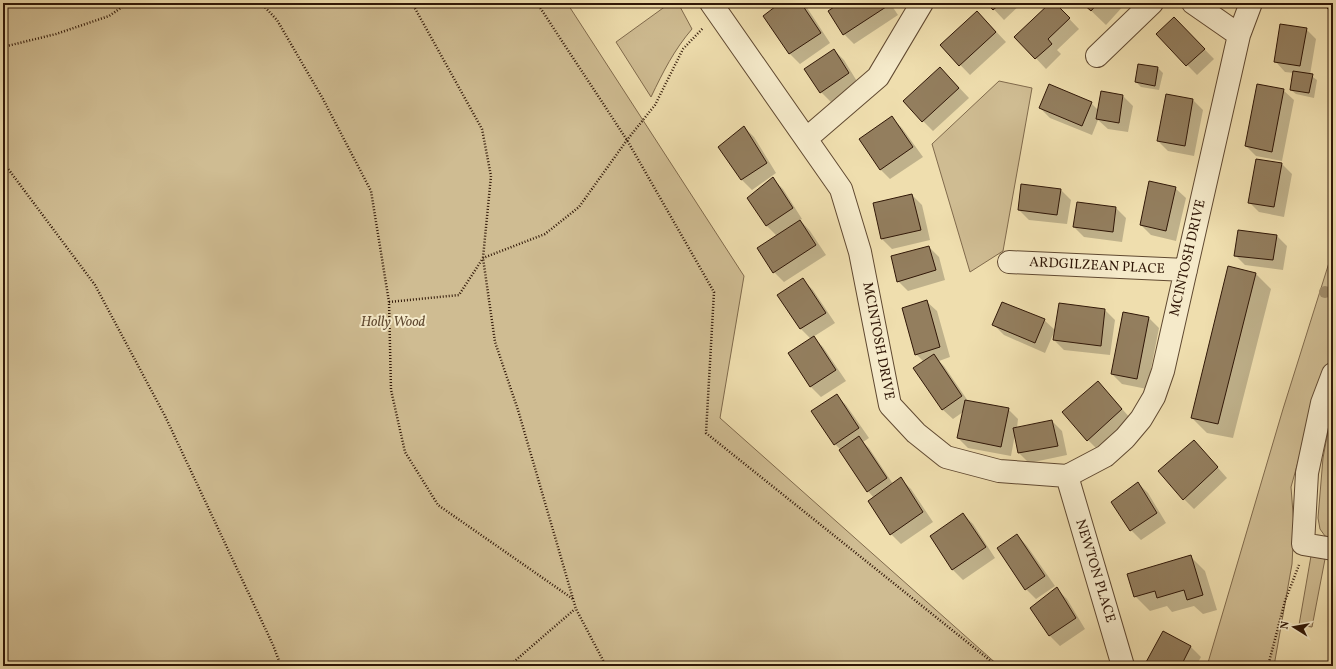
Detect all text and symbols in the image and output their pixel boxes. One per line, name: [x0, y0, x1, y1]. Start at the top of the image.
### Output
street label: MCINTOSH DRIVE: [1165, 198, 1211, 318]
street label: ARDGILZEAN PLACE: [1029, 253, 1165, 279]
street label: MCINTOSH DRIVE: [857, 280, 899, 402]
park label: Holly Wood: [361, 313, 426, 332]
street label: NEWTON PLACE: [1070, 517, 1120, 625]
north arrow: [1274, 607, 1314, 647]
text: N: [1278, 620, 1294, 631]

